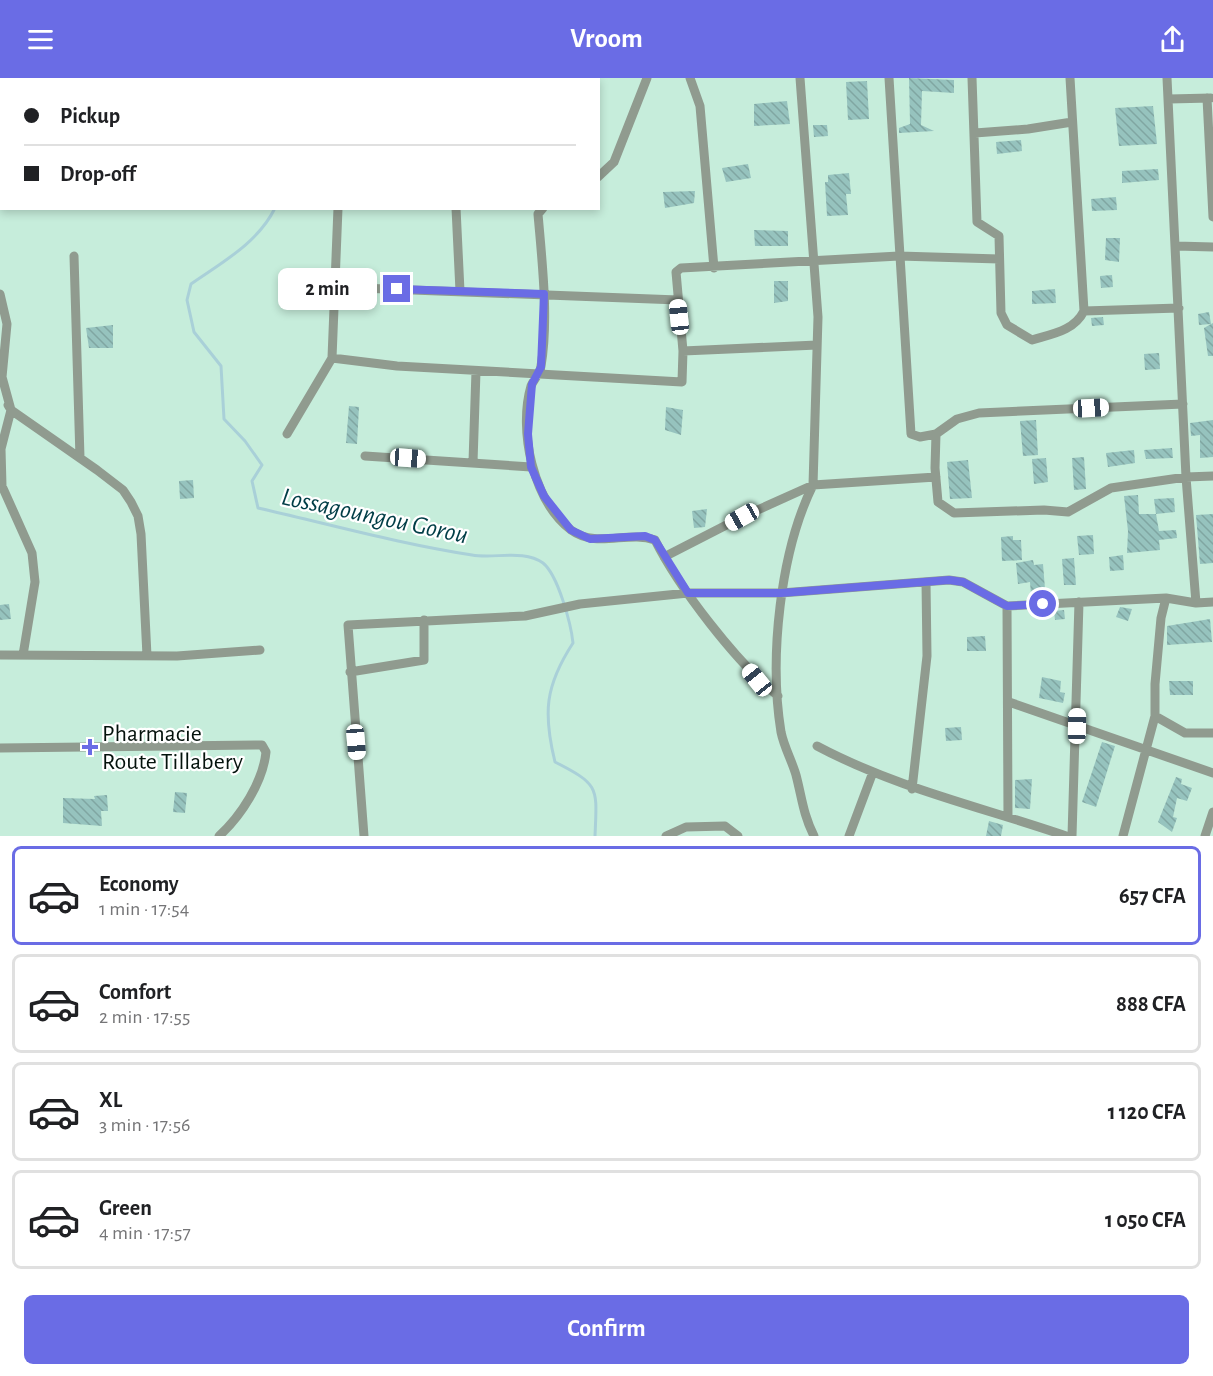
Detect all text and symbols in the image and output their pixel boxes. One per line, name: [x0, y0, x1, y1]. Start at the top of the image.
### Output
icon: menu: [24, 23, 57, 56]
icon: share: [1156, 23, 1189, 56]
text: Vroom: [570, 25, 643, 52]
text: Pickup: [60, 105, 120, 127]
text: Drop-off: [60, 163, 136, 185]
callout: 2 min: [277, 268, 376, 310]
route end: [383, 275, 410, 302]
text: 2 min: [305, 279, 350, 299]
car: [668, 298, 690, 336]
car: [1073, 398, 1109, 418]
car: [389, 448, 427, 468]
water label: Lossagoungou Gorou: [279, 484, 470, 548]
car: [722, 500, 762, 534]
route start: [1029, 590, 1056, 617]
car: [739, 660, 775, 700]
car: [1068, 708, 1086, 744]
place label: Pharmacie Route Tillabery: [102, 722, 243, 774]
car: [345, 723, 367, 761]
marker: Pharmacie Route Tillabery: [83, 740, 97, 754]
icon: car: [27, 869, 81, 923]
text: Economy: [99, 873, 179, 895]
text: 657 CFA: [1119, 885, 1186, 907]
text: 1 min · 17:54: [99, 899, 189, 919]
icon: car: [27, 977, 81, 1031]
text: Comfort: [99, 981, 171, 1003]
text: 888 CFA: [1116, 993, 1186, 1015]
text: 2 min · 17:55: [99, 1007, 190, 1027]
icon: car: [27, 1085, 81, 1139]
text: XL: [99, 1089, 122, 1111]
text: 1 120 CFA: [1108, 1101, 1186, 1123]
text: 3 min · 17:56: [99, 1115, 190, 1135]
icon: car: [27, 1193, 81, 1247]
text: Green: [99, 1197, 152, 1219]
text: 1 050 CFA: [1105, 1209, 1186, 1231]
text: 4 min · 17:57: [99, 1223, 191, 1243]
button: Confirm: [24, 1295, 1189, 1364]

